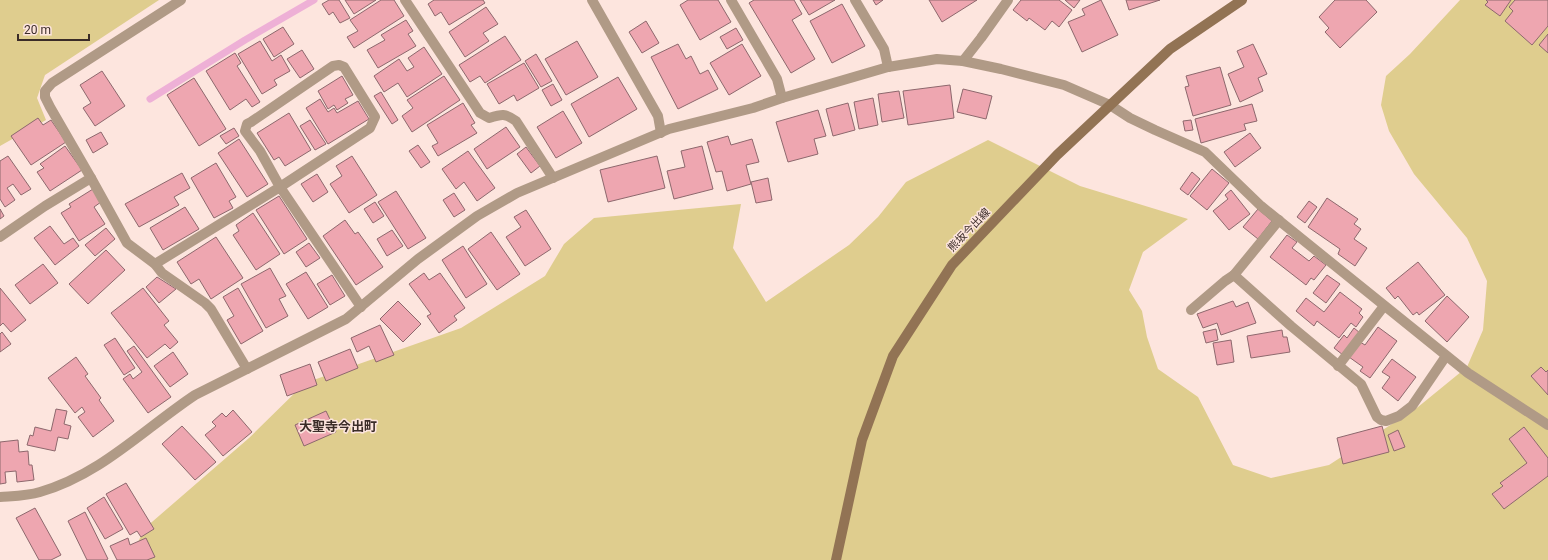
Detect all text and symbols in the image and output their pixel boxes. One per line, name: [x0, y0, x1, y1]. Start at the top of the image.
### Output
scale bar: [18, 16, 89, 42]
text: 20 m: [24, 23, 51, 37]
street label: 熊坂今出線: [945, 206, 993, 254]
district label: 大聖寺今出町: [299, 419, 377, 434]

